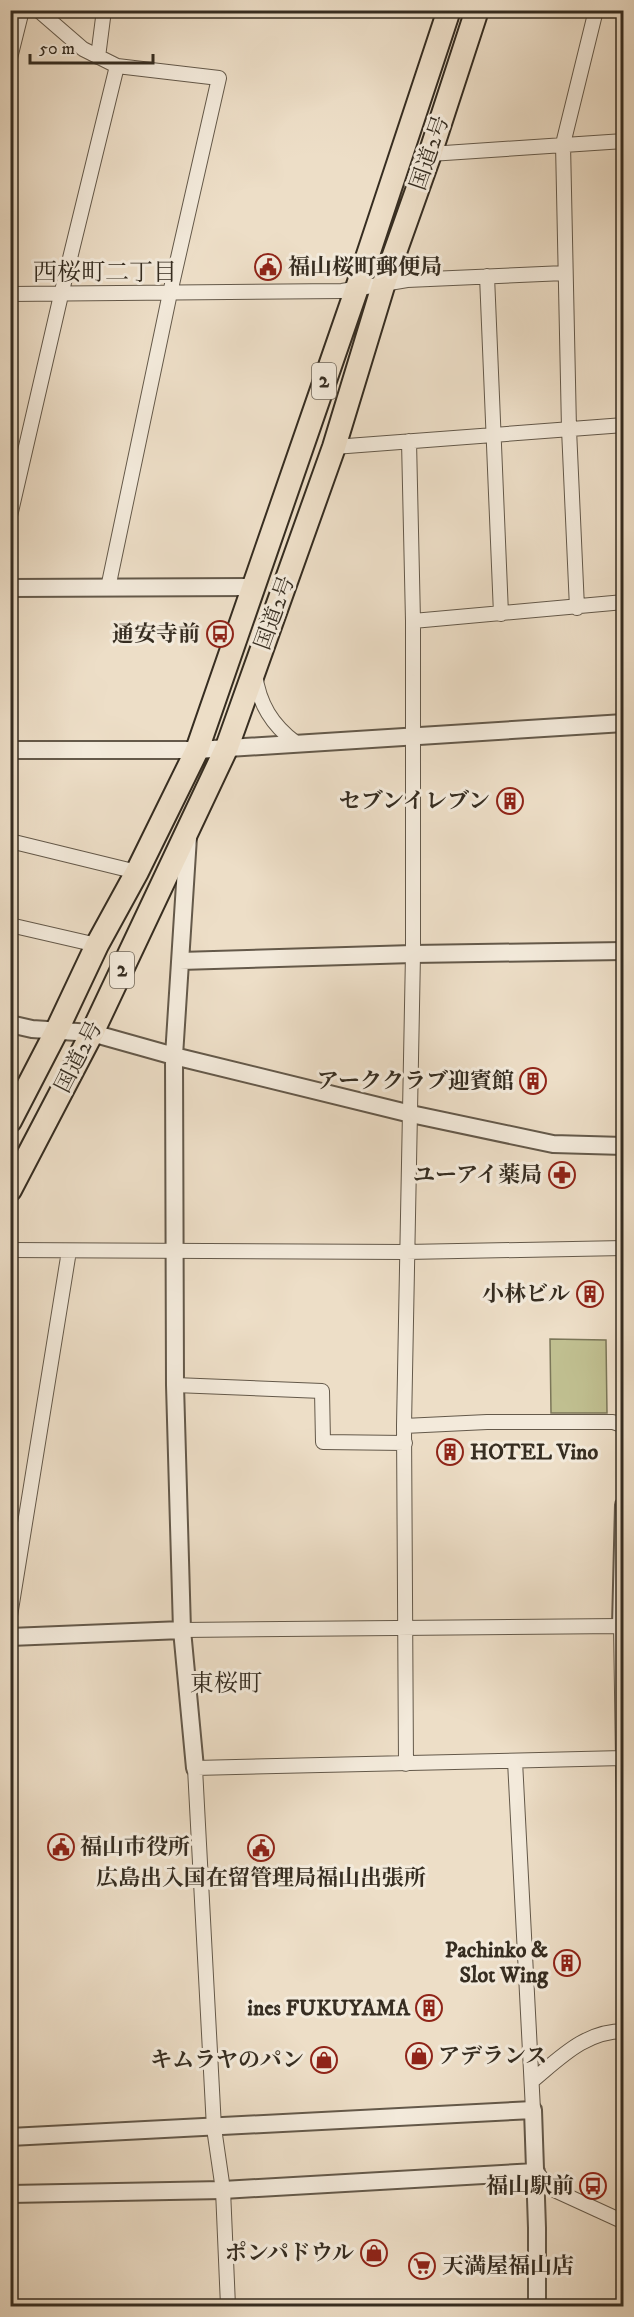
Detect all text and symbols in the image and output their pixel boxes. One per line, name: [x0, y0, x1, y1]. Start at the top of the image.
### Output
scale bar: [30, 27, 153, 65]
text: 50 m: [39, 38, 75, 60]
street label: 国道2号: [405, 112, 455, 194]
public building icon: 福山桜町郵便局: [253, 252, 283, 282]
place label: 福山桜町郵便局: [288, 254, 442, 281]
district label: 西桜町二丁目: [33, 258, 177, 288]
road number: 2: [312, 363, 336, 399]
street label: 国道2号: [249, 572, 301, 654]
bus stop icon: 通安寺前: [205, 619, 235, 649]
place label: 通安寺前: [112, 621, 200, 648]
building icon: セブンイレブン: [495, 786, 525, 816]
place label: セブンイレブン: [339, 788, 490, 815]
road number: 2: [110, 952, 134, 988]
street label: 国道2号: [50, 1017, 108, 1097]
building icon: アーククラブ迎賓館: [518, 1066, 548, 1096]
place label: アーククラブ迎賓館: [317, 1068, 514, 1095]
pharmacy icon: ユーアイ薬局: [547, 1160, 577, 1190]
place label: ユーアイ薬局: [413, 1162, 542, 1189]
building icon: 小林ビル: [575, 1279, 605, 1309]
place label: 小林ビル: [482, 1281, 570, 1308]
building icon: HOTEL Vino: [435, 1437, 465, 1467]
place label: HOTEL Vino: [470, 1439, 598, 1466]
district label: 東桜町: [190, 1669, 262, 1699]
public building icon: 福山市役所: [46, 1832, 76, 1862]
public building icon: 広島出入国在留管理局福山出張所: [246, 1833, 276, 1863]
place label: 福山市役所: [80, 1834, 190, 1861]
place label: 広島出入国在留管理局福山出張所: [96, 1865, 426, 1892]
place label: Pachinko & Slot Wing: [445, 1937, 549, 1989]
building icon: Pachinko & Slot Wing: [552, 1948, 582, 1978]
building icon: ines FUKUYAMA: [414, 1993, 444, 2023]
place label: ines FUKUYAMA: [247, 1995, 411, 2022]
shop icon: アデランス: [404, 2041, 434, 2071]
place label: アデランス: [438, 2043, 547, 2070]
shop icon: キムラヤのパン: [309, 2045, 339, 2075]
place label: キムラヤのパン: [150, 2047, 304, 2074]
bus stop icon: 福山駅前: [578, 2171, 608, 2201]
place label: 福山駅前: [486, 2173, 574, 2200]
shop icon: ポンパドウル: [359, 2238, 389, 2268]
place label: ポンパドウル: [225, 2240, 354, 2267]
supermarket icon: 天満屋福山店: [407, 2251, 437, 2281]
place label: 天満屋福山店: [442, 2253, 574, 2280]

